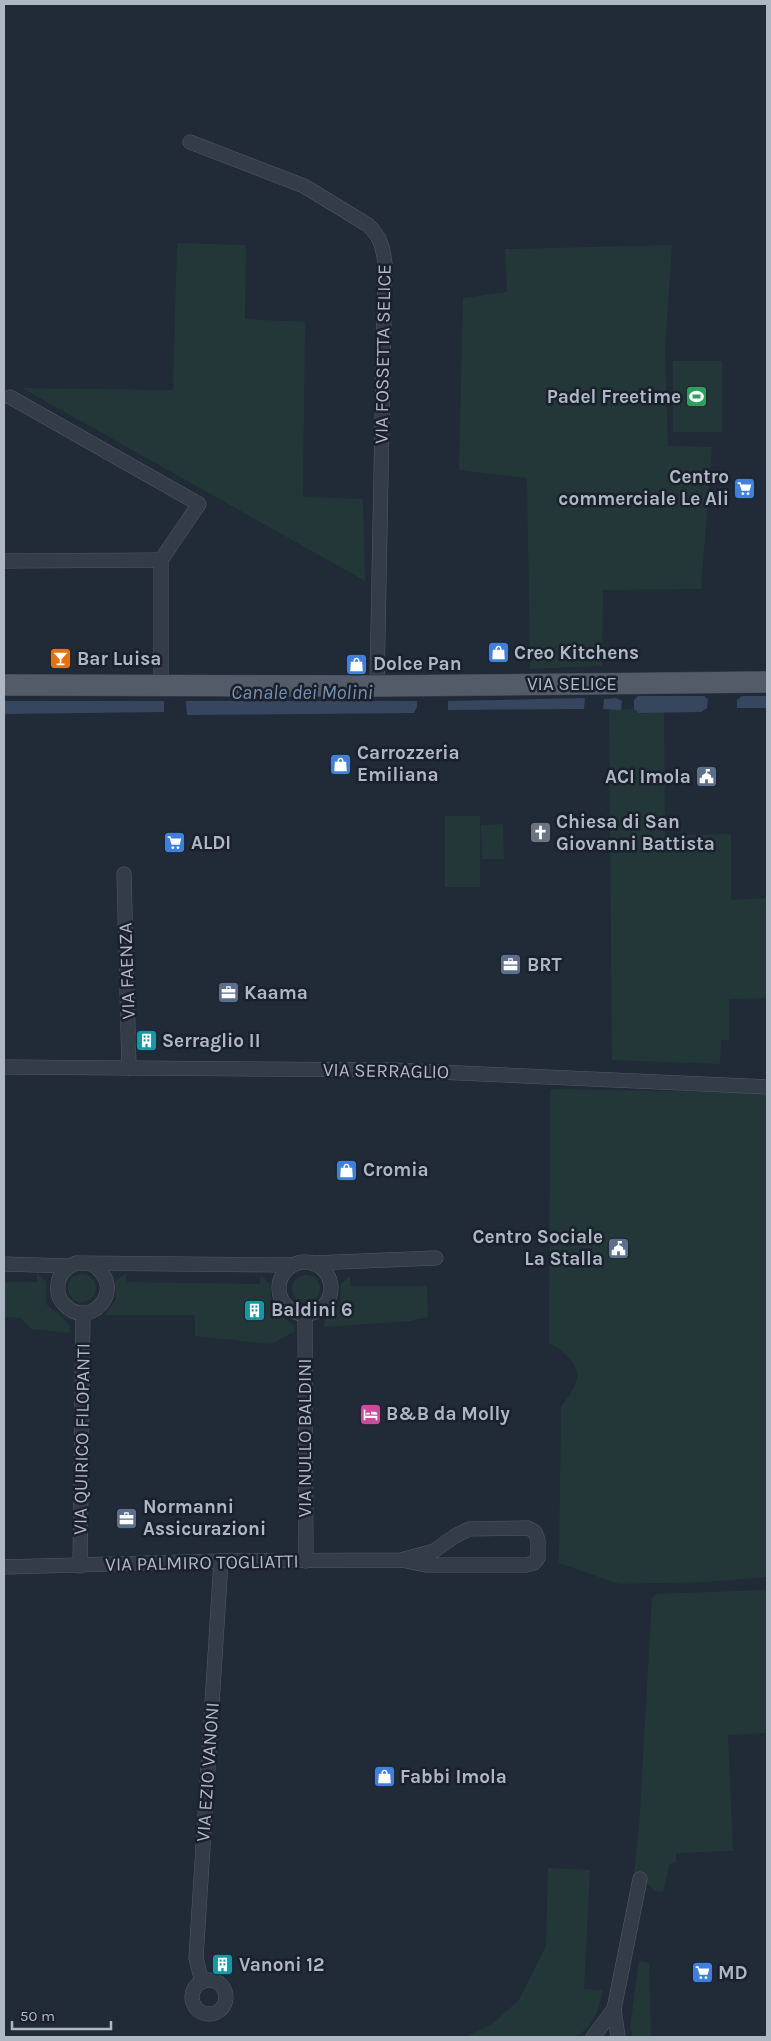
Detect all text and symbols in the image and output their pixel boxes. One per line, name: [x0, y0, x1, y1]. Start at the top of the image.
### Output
street label: VIA FOSSETTA SELICE: [370, 264, 396, 444]
sports icon: Padel Freetime: [685, 385, 709, 409]
place label: Padel Freetime: [547, 386, 681, 408]
place label: Centro commerciale Le Ali: [558, 466, 729, 510]
supermarket icon: Centro commerciale Le Ali: [733, 476, 757, 500]
shop icon: Creo Kitchens: [486, 641, 510, 665]
place label: Creo Kitchens: [514, 642, 639, 664]
bar icon: Bar Luisa: [49, 647, 73, 671]
place label: Bar Luisa: [77, 648, 161, 670]
shop icon: Dolce Pan: [345, 652, 369, 676]
place label: Dolce Pan: [373, 653, 462, 675]
street label: VIA SELICE: [527, 673, 617, 695]
water label: Canale dei Molini: [231, 681, 373, 704]
place label: Carrozzeria Emiliana: [357, 742, 460, 786]
shop icon: Carrozzeria Emiliana: [329, 752, 353, 776]
public building icon: ACI Imola: [695, 765, 719, 789]
place label: ACI Imola: [605, 766, 691, 788]
place label: Chiesa di San Giovanni Battista: [556, 811, 715, 855]
church icon: Chiesa di San Giovanni Battista: [528, 821, 552, 845]
supermarket icon: ALDI: [163, 831, 187, 855]
place label: ALDI: [191, 832, 231, 854]
street label: VIA FAENZA: [114, 922, 140, 1020]
office icon: BRT: [499, 953, 523, 977]
place label: BRT: [527, 954, 562, 976]
office icon: Kaama: [216, 981, 240, 1005]
place label: Kaama: [244, 982, 308, 1004]
building icon: Serraglio II: [134, 1029, 158, 1053]
place label: Serraglio II: [162, 1030, 260, 1052]
street label: VIA SERRAGLIO: [323, 1059, 449, 1083]
shop icon: Cromia: [335, 1158, 359, 1182]
place label: Cromia: [363, 1159, 429, 1181]
place label: Centro Sociale La Stalla: [472, 1226, 603, 1270]
public building icon: Centro Sociale La Stalla: [607, 1236, 631, 1260]
building icon: Baldini 6: [243, 1298, 267, 1322]
place label: Baldini 6: [271, 1299, 353, 1321]
street label: VIA QUIRICO FILOPANTI: [69, 1343, 95, 1535]
street label: VIA NULLO BALDINI: [294, 1358, 316, 1518]
hotel icon: B&B da Molly: [358, 1402, 382, 1426]
place label: B&B da Molly: [386, 1403, 510, 1425]
place label: Normanni Assicurazioni: [143, 1496, 266, 1540]
office icon: Normanni Assicurazioni: [115, 1506, 139, 1530]
street label: VIA PALMIRO TOGLIATTI: [105, 1550, 299, 1576]
street label: VIA EZIO VANONI: [192, 1701, 224, 1843]
shop icon: Fabbi Imola: [372, 1765, 396, 1789]
place label: Fabbi Imola: [400, 1766, 507, 1788]
building icon: Vanoni 12: [211, 1953, 235, 1977]
place label: Vanoni 12: [239, 1954, 325, 1976]
supermarket icon: MD: [690, 1961, 714, 1985]
place label: MD: [718, 1962, 748, 1984]
scale bar: [12, 1998, 111, 2030]
text: 50 m: [20, 2007, 55, 2025]

